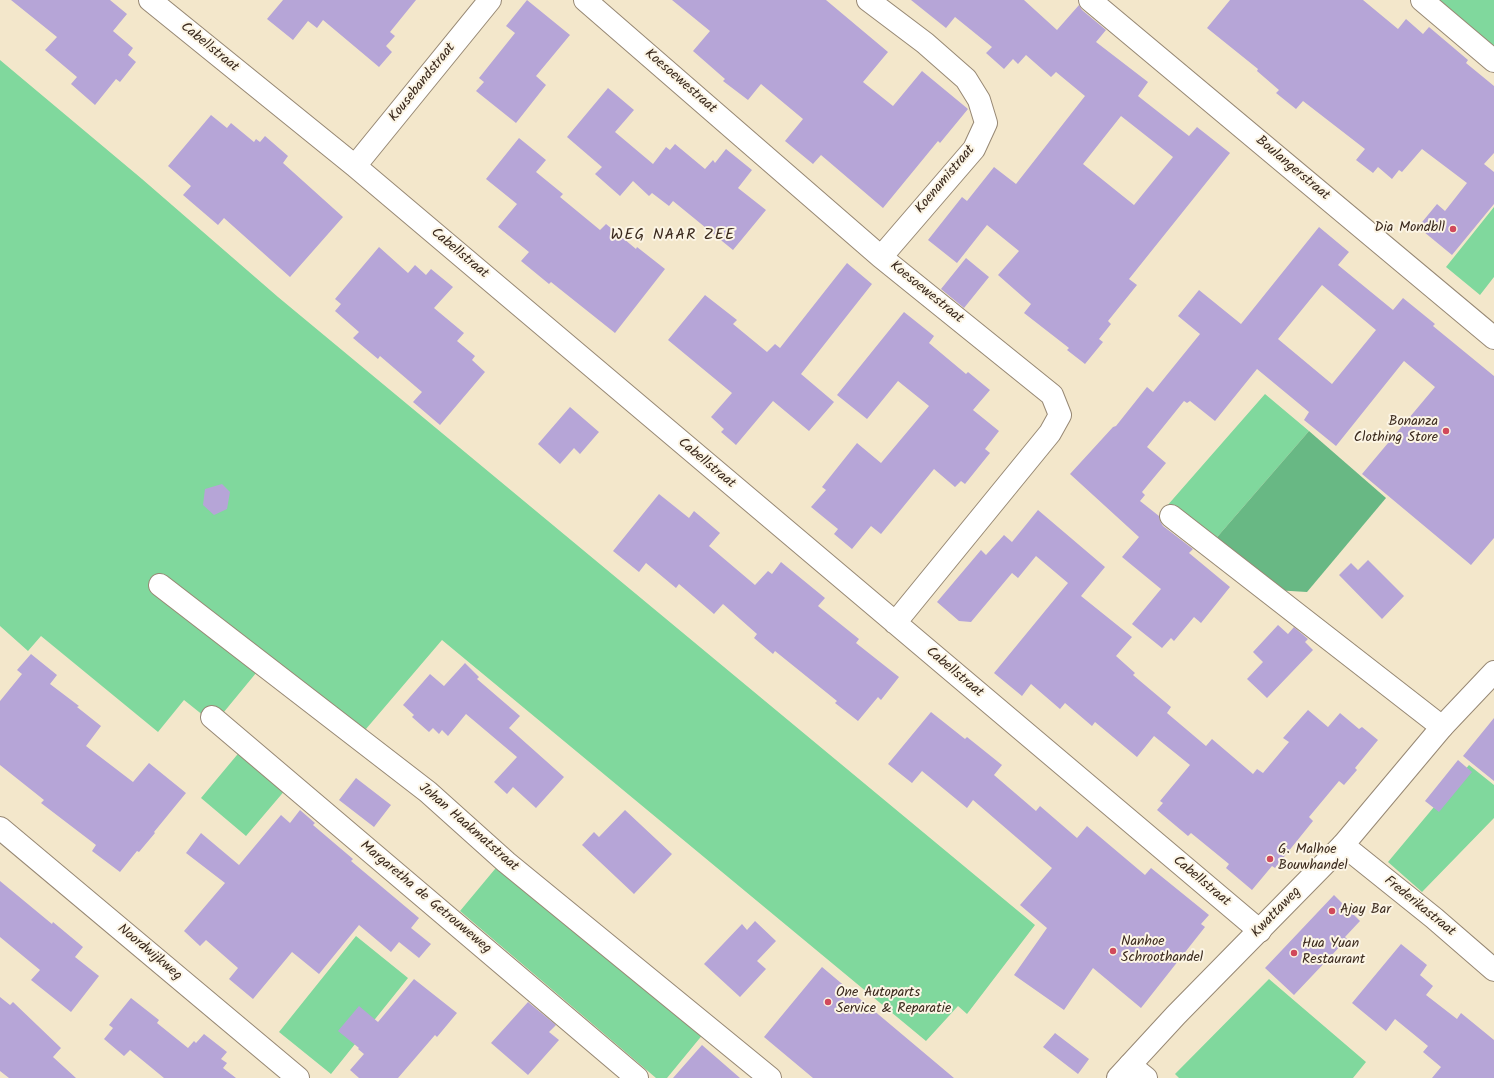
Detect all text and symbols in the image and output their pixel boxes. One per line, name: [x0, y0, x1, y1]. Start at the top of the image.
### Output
street label: Cabellstraat: [177, 19, 241, 77]
street label: Kousebandstraat: [386, 40, 460, 126]
street label: Koesoewestraat: [641, 46, 719, 118]
street label: Boulangerstraat: [1252, 133, 1332, 205]
street label: Koenamistraat: [913, 142, 979, 218]
place label: Dia Mondbll: [1374, 221, 1445, 237]
marker: Dia Mondbll: [1448, 224, 1458, 234]
street label: Cabellstraat: [427, 225, 491, 283]
district label: WEG NAAR ZEE: [611, 226, 735, 246]
street label: Koesoewestraat: [886, 258, 966, 328]
place label: Bonanza Clothing Store: [1354, 415, 1438, 448]
marker: Bonanza Clothing Store: [1441, 426, 1451, 436]
street label: Cabellstraat: [674, 435, 738, 493]
street label: Cabellstraat: [922, 644, 986, 702]
street label: Johan Haakmatstraat: [415, 780, 521, 876]
street label: Margaretha de Getrouweweg: [356, 838, 494, 958]
place label: G. Malhoe Bouwhandel: [1278, 843, 1348, 876]
street label: Cabellstraat: [1169, 853, 1233, 911]
marker: G. Malhoe Bouwhandel: [1265, 854, 1275, 864]
street label: Frederikastraat: [1380, 873, 1458, 941]
street label: Kwattaweg: [1249, 884, 1305, 942]
place label: Ajay Bar: [1340, 903, 1391, 919]
marker: Ajay Bar: [1327, 906, 1337, 916]
street label: Noordwijkweg: [113, 921, 185, 985]
place label: Nanhoe Schroothandel: [1121, 935, 1203, 968]
place label: Hua Yuan Restaurant: [1302, 937, 1365, 970]
marker: Nanhoe Schroothandel: [1108, 946, 1118, 956]
marker: Hua Yuan Restaurant: [1289, 948, 1299, 958]
place label: One Autoparts Service & Reparatie: [836, 986, 951, 1018]
marker: One Autoparts Service & Reparatie: [823, 997, 833, 1007]

